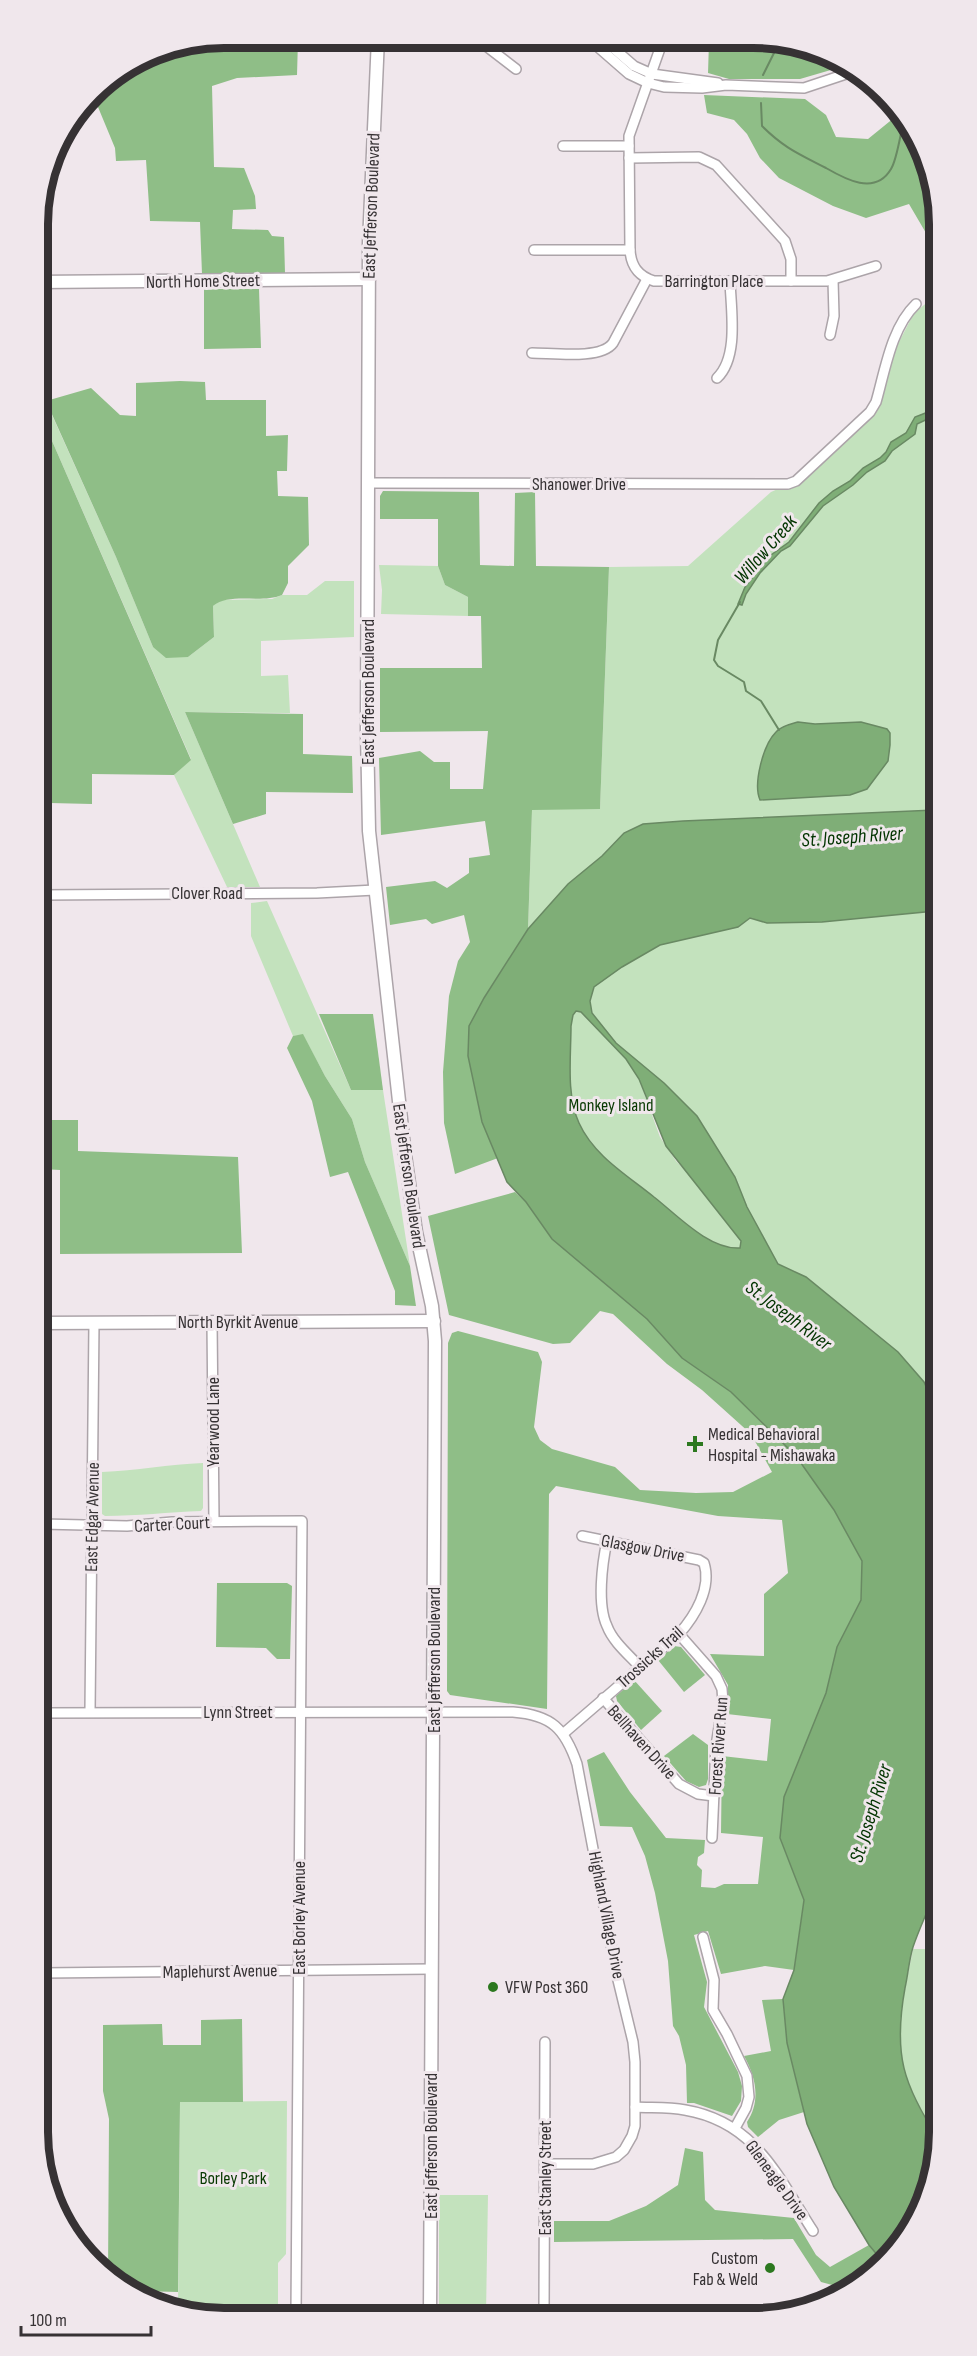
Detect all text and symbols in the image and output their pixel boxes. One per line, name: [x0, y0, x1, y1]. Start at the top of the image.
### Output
street label: East Jefferson Boulevard: [358, 133, 385, 279]
street label: North Home Street: [146, 270, 261, 293]
street label: Barrington Place: [664, 271, 764, 292]
street label: Shanower Drive: [532, 474, 626, 495]
water label: Willow Creek: [729, 510, 803, 589]
street label: East Jefferson Boulevard: [358, 619, 379, 765]
water label: St. Joseph River: [801, 821, 905, 853]
street label: Clover Road: [171, 883, 243, 904]
park label: Monkey Island: [569, 1095, 653, 1116]
street label: East Jefferson Boulevard: [388, 1102, 429, 1250]
water label: St. Joseph River: [741, 1276, 837, 1357]
street label: North Byrkit Avenue: [178, 1312, 298, 1333]
street label: Yearwood Lane: [203, 1377, 224, 1467]
place label: Medical Behavioral Hospital - Mishawaka: [708, 1424, 836, 1466]
marker: Medical Behavioral Hospital - Mishawaka: [686, 1435, 704, 1453]
street label: East Edgar Avenue: [81, 1462, 104, 1572]
street label: Carter Court: [134, 1512, 211, 1537]
street label: Glasgow Drive: [599, 1530, 686, 1567]
street label: East Jefferson Boulevard: [424, 1587, 445, 1733]
street label: Trossicks Trail: [613, 1622, 688, 1693]
street label: Forest River Run: [705, 1696, 732, 1796]
street label: Bellhaven Drive: [603, 1701, 680, 1784]
street label: Lynn Street: [203, 1702, 273, 1723]
water label: St. Joseph River: [845, 1760, 898, 1865]
street label: Highland Village Drive: [584, 1850, 629, 1981]
street label: East Borley Avenue: [289, 1861, 310, 1975]
street label: Maplehurst Avenue: [163, 1960, 277, 1983]
place label: VFW Post 360: [505, 1977, 588, 1998]
marker: VFW Post 360: [486, 1980, 500, 1994]
street label: East Jefferson Boulevard: [421, 2073, 442, 2219]
street label: East Stanley Street: [535, 2120, 556, 2235]
street label: Gleneagle Drive: [741, 2136, 813, 2224]
park label: Borley Park: [199, 2168, 267, 2189]
place label: Custom Fab & Weld: [693, 2248, 758, 2290]
marker: Custom Fab & Weld: [763, 2261, 777, 2275]
scale bar: [21, 2299, 152, 2337]
text: 100 m: [30, 2310, 67, 2331]

